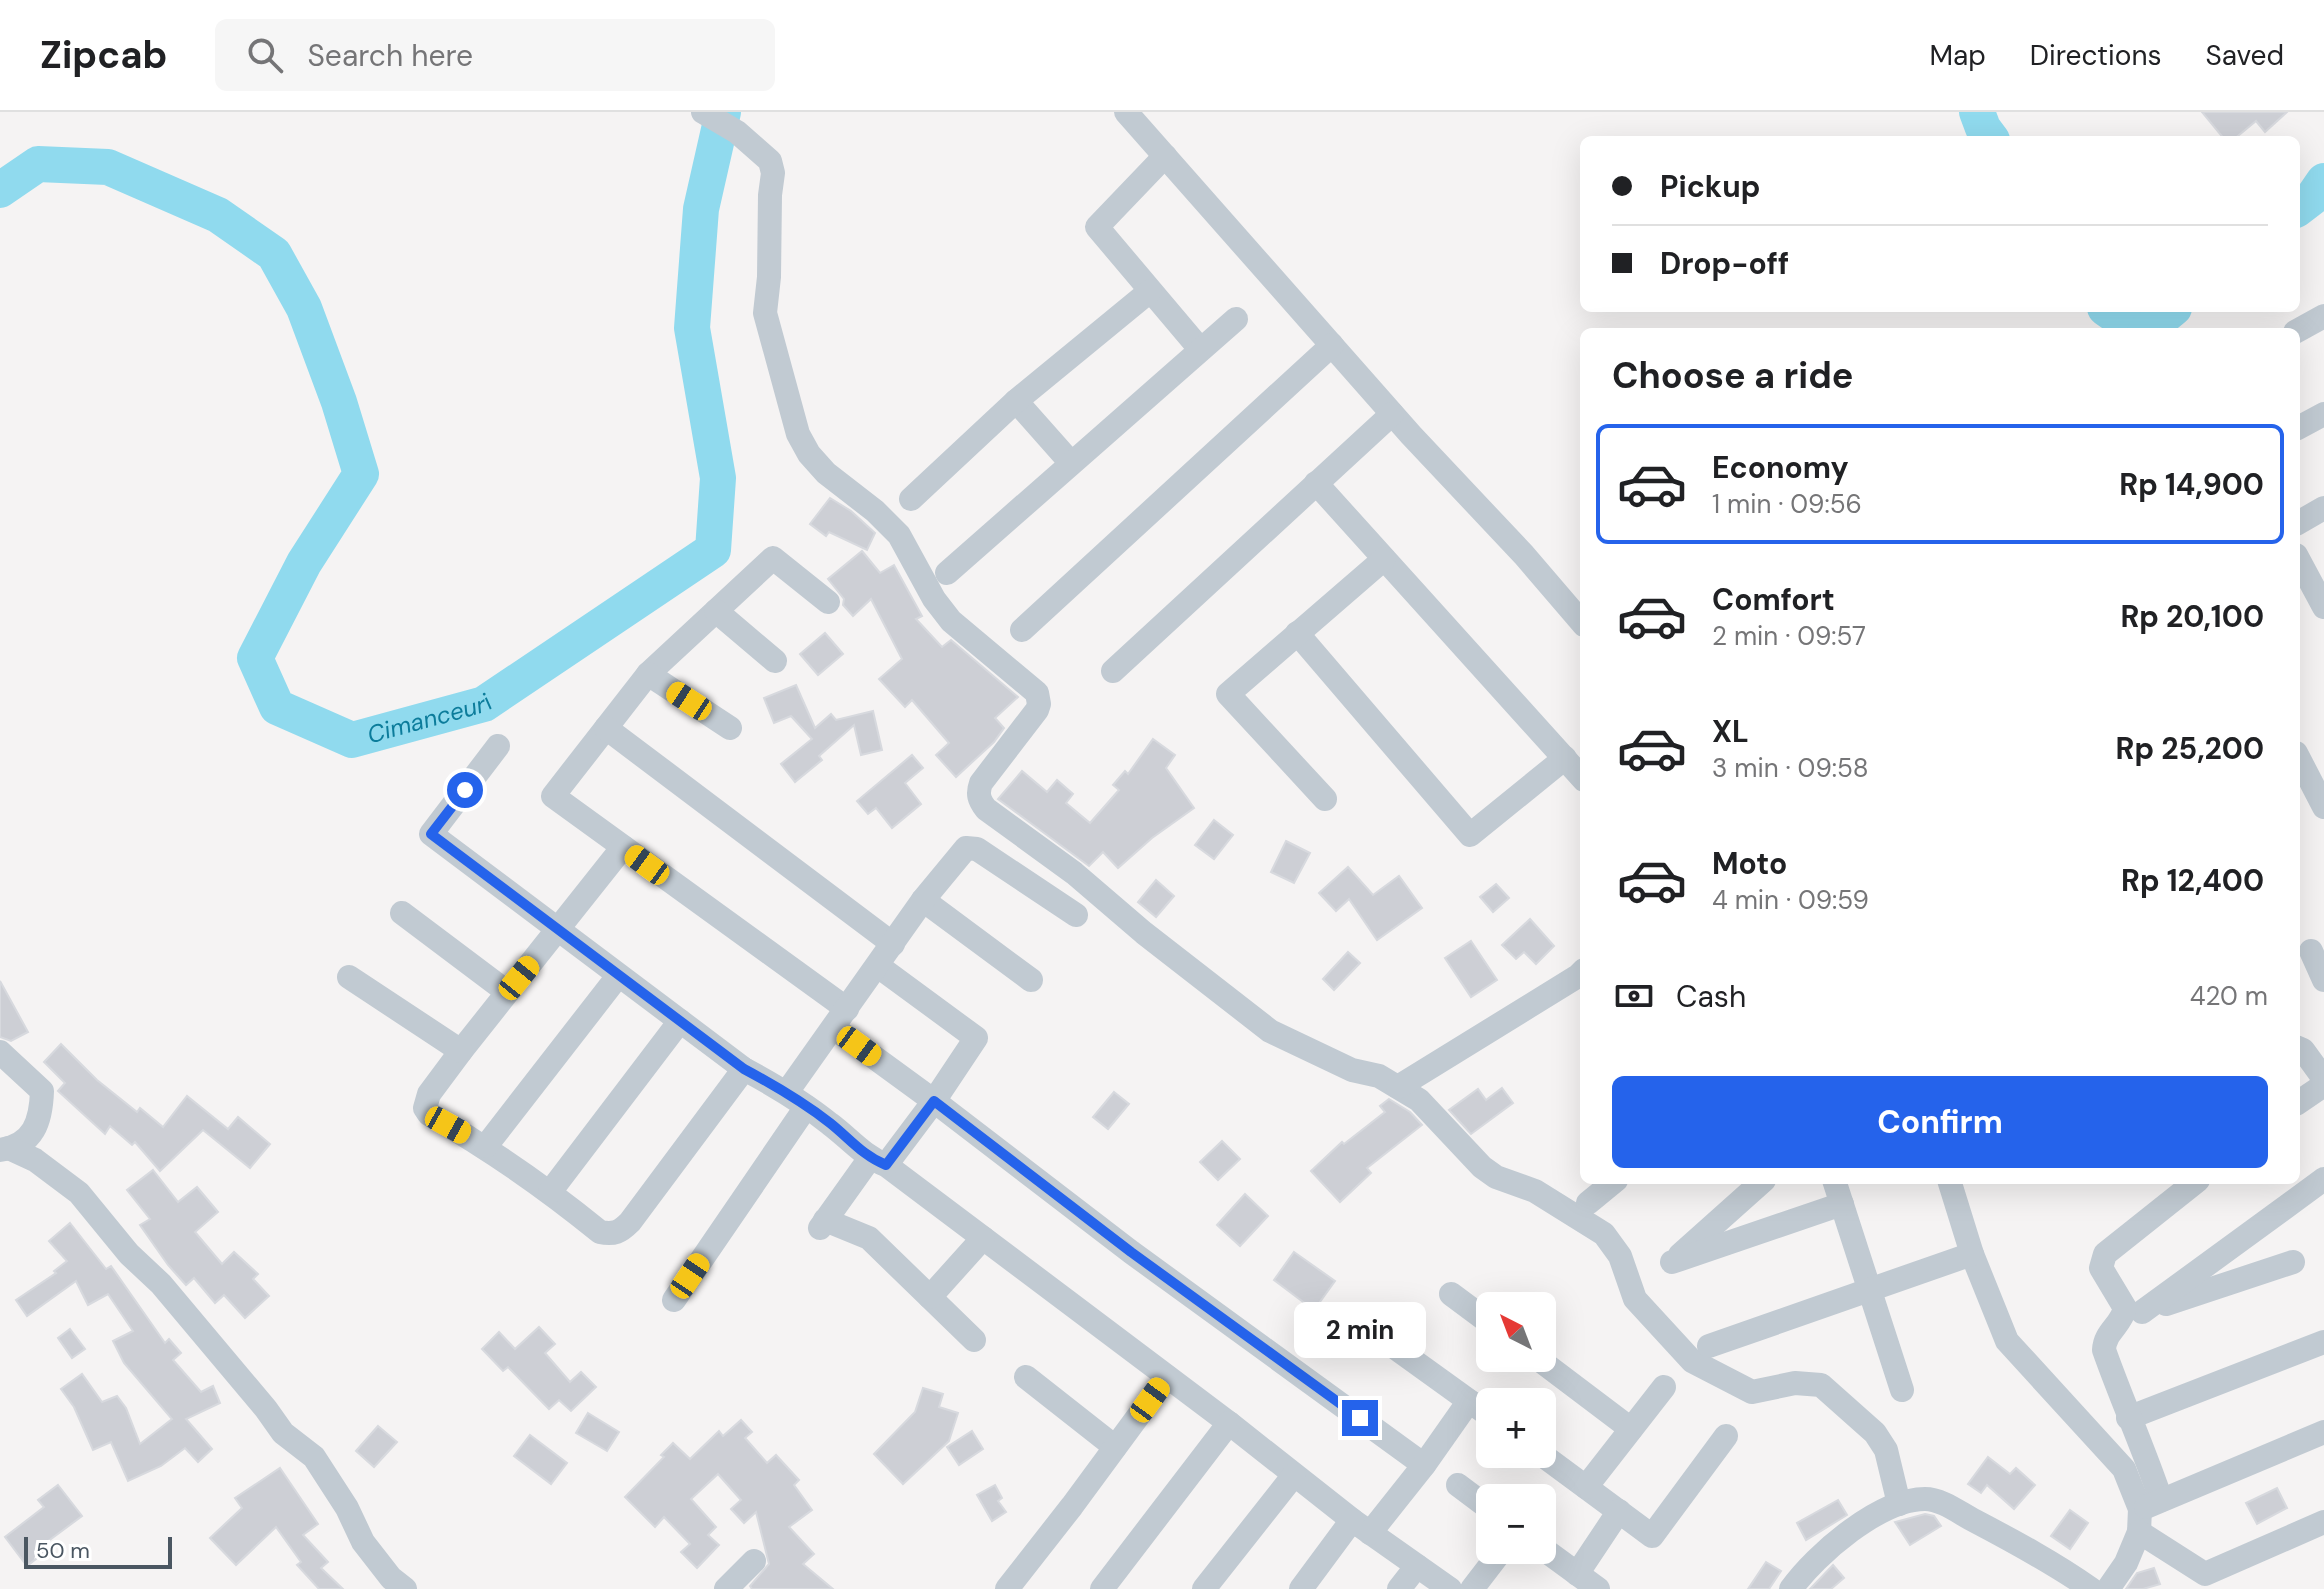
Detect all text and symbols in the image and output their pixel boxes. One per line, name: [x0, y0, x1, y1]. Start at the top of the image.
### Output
search box: [215, 19, 775, 91]
text: Zipcab: [40, 30, 167, 80]
icon: search: [243, 33, 287, 77]
text: Search here: [307, 36, 473, 75]
text: Map: [1929, 37, 1986, 74]
text: Directions: [2030, 37, 2162, 74]
text: Saved: [2206, 37, 2284, 74]
text: Pickup: [1660, 167, 1760, 206]
text: Drop-off: [1660, 244, 1789, 283]
text: Choose a ride: [1612, 352, 1853, 399]
icon: car: [1616, 448, 1688, 520]
text: Economy: [1712, 448, 1849, 487]
text: Rp 14,900: [2119, 465, 2264, 504]
text: 1 min · 09:56: [1712, 487, 1862, 521]
icon: car: [1616, 580, 1688, 652]
text: Comfort: [1712, 580, 1835, 619]
text: Rp 20,100: [2120, 597, 2264, 636]
text: 2 min · 09:57: [1712, 619, 1866, 653]
car: [662, 678, 716, 724]
water label: Cimanceuri: [364, 686, 499, 750]
icon: car: [1616, 712, 1688, 784]
text: XL: [1712, 712, 1749, 751]
text: Rp 25,200: [2116, 729, 2264, 768]
text: 3 min · 09:58: [1712, 751, 1869, 785]
route start: [447, 772, 483, 808]
car: [621, 841, 673, 889]
icon: car: [1616, 844, 1688, 916]
text: Moto: [1712, 844, 1787, 883]
text: Rp 12,400: [2121, 861, 2264, 900]
text: 4 min · 09:59: [1712, 883, 1869, 917]
car: [495, 952, 543, 1004]
icon: cash: [1612, 974, 1656, 1018]
text: Cash: [1676, 977, 1746, 1016]
text: 420 m: [2190, 979, 2268, 1013]
car: [833, 1022, 885, 1070]
button: Confirm: [1612, 1076, 2268, 1168]
car: [421, 1103, 475, 1147]
car: [667, 1249, 713, 1303]
north arrow: [1476, 1292, 1556, 1372]
map controls: [1476, 1292, 1556, 1564]
callout: 2 min: [1294, 1302, 1426, 1358]
text: 2 min: [1326, 1313, 1394, 1347]
car: [1126, 1374, 1174, 1426]
button: +: [1476, 1388, 1556, 1468]
route end: [1342, 1400, 1378, 1436]
button: −: [1476, 1484, 1556, 1564]
scale bar: [24, 1533, 172, 1569]
text: 50 m: [36, 1536, 90, 1565]

